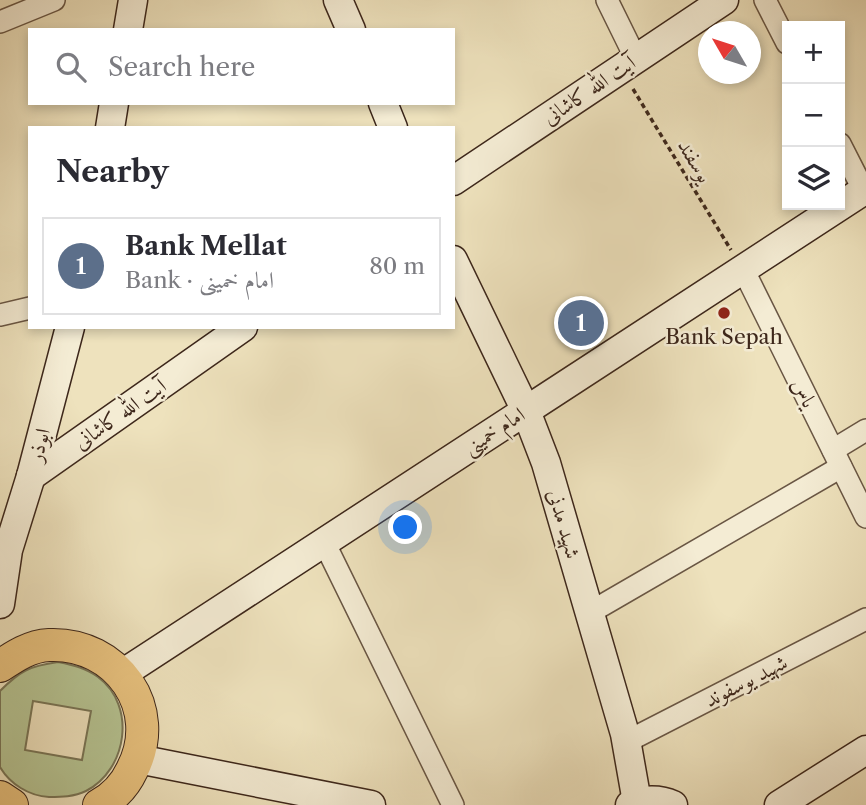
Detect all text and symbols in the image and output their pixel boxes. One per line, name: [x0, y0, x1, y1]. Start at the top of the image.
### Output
north arrow: [698, 21, 761, 84]
map controls: [782, 21, 845, 210]
button: +: [782, 21, 845, 84]
search box: [28, 28, 455, 105]
street label: آیت الله کاشانی: [535, 45, 642, 131]
icon: search: [52, 48, 90, 86]
text: Search here: [108, 51, 255, 83]
button: −: [782, 84, 845, 147]
street label: یوسفند: [672, 135, 719, 188]
button: layers: [782, 147, 845, 210]
text: Nearby: [56, 153, 169, 190]
text: Bank Mellat: [125, 230, 287, 262]
text: 1: [76, 252, 86, 280]
text: 80 m: [369, 252, 425, 280]
text: Bank · امام خمینی: [125, 266, 274, 294]
pin: 1: [558, 297, 604, 349]
marker: Bank Sepah: [716, 305, 732, 321]
place label: Bank Sepah: [665, 324, 783, 349]
street label: آیت الله کاشانی: [67, 368, 173, 455]
street label: یاس: [786, 374, 823, 413]
street label: امام خمینی: [458, 401, 532, 465]
street label: ابوذر: [22, 425, 56, 467]
street label: شهید مدنی: [541, 486, 586, 562]
your location: [388, 510, 422, 544]
street label: شهید یوسفوند: [700, 649, 792, 714]

